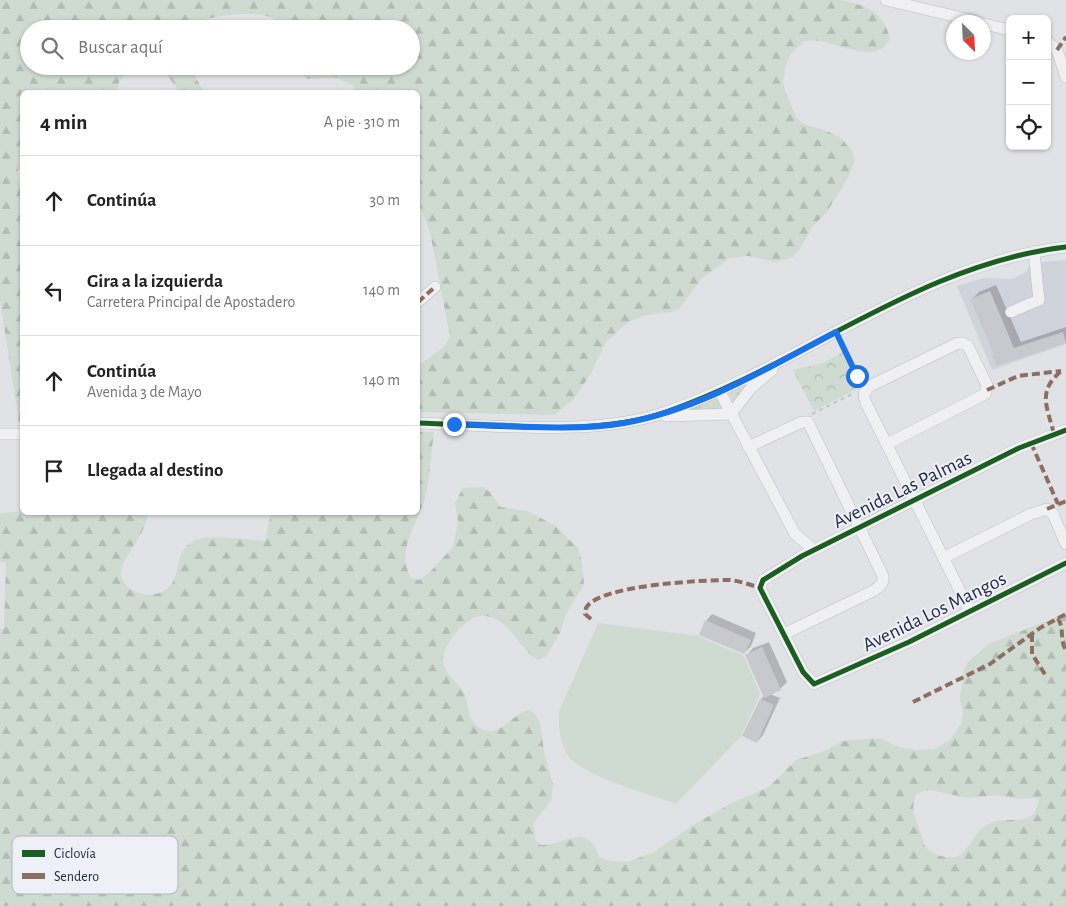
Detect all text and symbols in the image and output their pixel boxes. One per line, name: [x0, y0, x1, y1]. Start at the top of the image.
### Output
north arrow: [946, 15, 991, 60]
map controls: [1006, 15, 1051, 150]
button: +: [1006, 15, 1051, 60]
search box: [20, 20, 420, 75]
icon: search: [38, 34, 66, 62]
text: Buscar aquí: [78, 38, 163, 57]
button: −: [1006, 60, 1051, 105]
button: locate: [1006, 105, 1051, 150]
text: 4 min: [40, 112, 87, 133]
text: A pie · 310 m: [324, 114, 400, 130]
icon: ahead: [40, 187, 68, 215]
text: Continúa: [87, 191, 156, 210]
text: 30 m: [370, 192, 400, 208]
text: Gira a la izquierda: [87, 272, 223, 291]
icon: left: [40, 277, 68, 305]
text: 140 m: [363, 282, 400, 298]
text: Carretera Principal de Apostadero: [87, 294, 295, 310]
text: Continúa: [87, 362, 156, 381]
route start: [846, 365, 869, 388]
icon: ahead: [40, 367, 68, 395]
text: 140 m: [363, 372, 400, 388]
text: Avenida 3 de Mayo: [87, 384, 202, 400]
route end: [443, 413, 466, 436]
street label: Avenida Las Palmas: [830, 448, 975, 532]
icon: arrive: [40, 457, 68, 485]
text: Llegada al destino: [87, 461, 224, 480]
street label: Avenida Los Mangos: [859, 568, 1009, 655]
legend: [12, 836, 178, 894]
text: Ciclovía: [54, 847, 97, 861]
text: Sendero: [54, 870, 99, 884]

